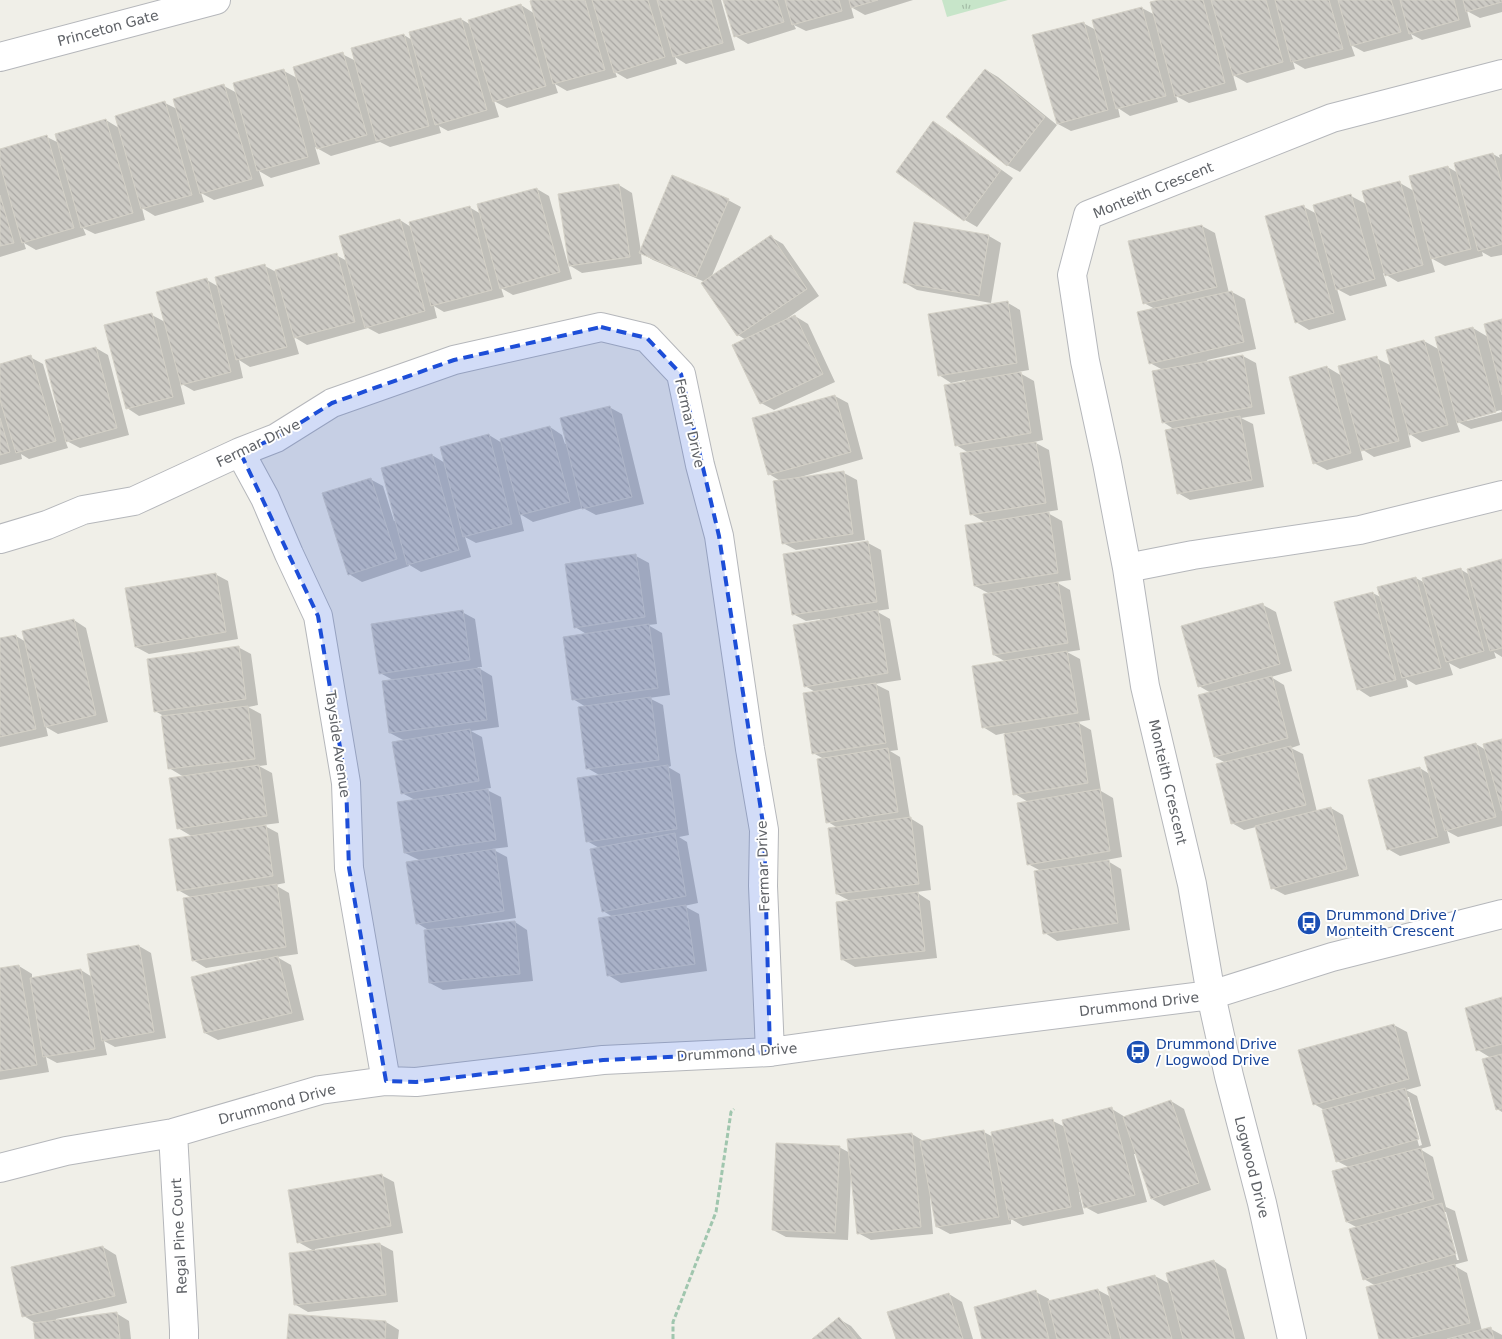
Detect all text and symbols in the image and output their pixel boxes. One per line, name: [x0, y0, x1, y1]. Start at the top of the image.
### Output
street label: Princeton Gate: [56, 7, 160, 49]
street label: Monteith Crescent: [1091, 158, 1216, 221]
street label: Fermar Drive: [672, 377, 708, 469]
street label: Fermar Drive: [214, 416, 302, 470]
street label: Tayside Avenue: [322, 688, 353, 799]
street label: Monteith Crescent: [1146, 718, 1190, 847]
street label: Fermar Drive: [753, 820, 773, 912]
place label: Drummond Drive / Monteith Crescent: [1326, 907, 1456, 939]
bus stop icon: Drummond Drive / Monteith Crescent: [1296, 910, 1322, 936]
street label: Drummond Drive: [1078, 989, 1200, 1019]
place label: Drummond Drive / Logwood Drive: [1156, 1036, 1277, 1068]
bus stop icon: Drummond Drive / Logwood Drive: [1125, 1039, 1151, 1065]
street label: Drummond Drive: [676, 1040, 798, 1064]
street label: Drummond Drive: [217, 1081, 337, 1127]
street label: Logwood Drive: [1232, 1114, 1272, 1220]
street label: Regal Pine Court: [168, 1177, 190, 1294]

